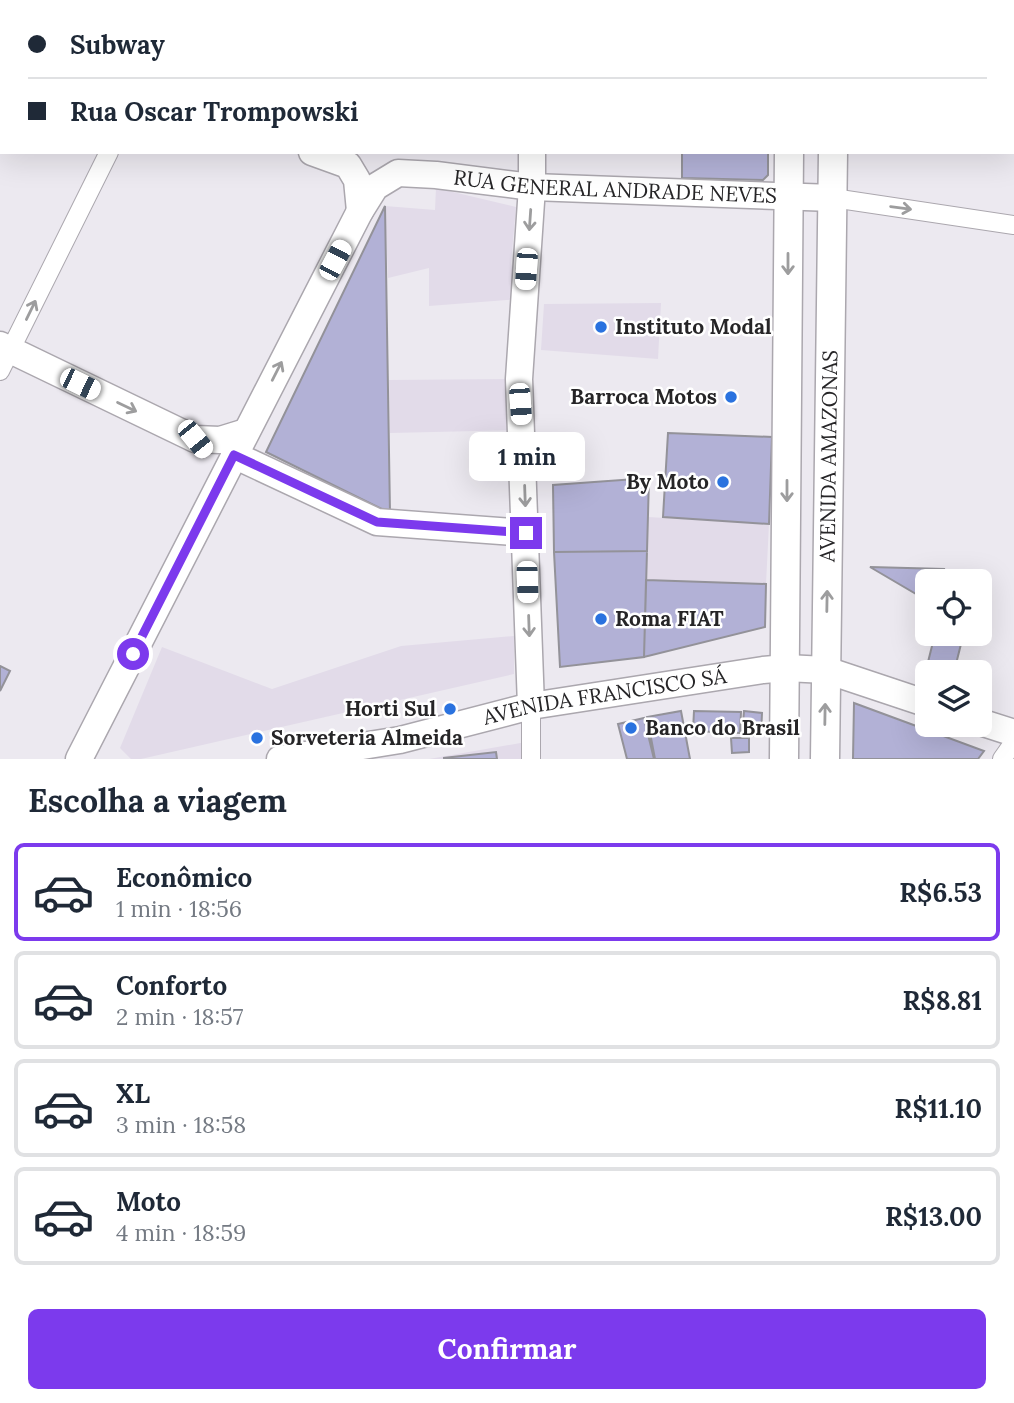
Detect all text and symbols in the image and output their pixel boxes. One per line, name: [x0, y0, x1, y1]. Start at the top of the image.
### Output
text: Subway: [70, 28, 165, 61]
text: Rua Oscar Trompowski: [70, 95, 359, 128]
street label: RUA GENERAL ANDRADE NEVES: [452, 163, 777, 209]
one-way arrow: [889, 202, 912, 215]
one-way arrow: [523, 209, 536, 231]
car: [316, 237, 355, 283]
car: [515, 247, 538, 291]
one-way arrow: [781, 252, 795, 275]
one-way arrow: [25, 300, 38, 321]
place label: Instituto Modal: [615, 313, 772, 340]
marker: Instituto Modal: [593, 319, 609, 335]
street label: AVENIDA AMAZONAS: [814, 350, 843, 563]
one-way arrow: [271, 362, 285, 382]
car: [57, 365, 104, 403]
car: [509, 382, 532, 426]
place label: Barroca Motos: [570, 383, 717, 410]
marker: Barroca Motos: [723, 389, 739, 405]
one-way arrow: [116, 401, 138, 414]
car: [174, 416, 217, 462]
callout: 1 min: [468, 432, 584, 480]
text: 1 min: [498, 442, 556, 471]
place label: By Moto: [626, 468, 709, 495]
marker: By Moto: [715, 474, 731, 490]
one-way arrow: [780, 480, 794, 503]
one-way arrow: [518, 485, 531, 508]
route end: [510, 517, 542, 549]
car: [516, 561, 539, 603]
map controls: [915, 569, 992, 737]
button: locate: [915, 569, 992, 646]
one-way arrow: [820, 590, 834, 613]
place label: Roma FIAT: [615, 605, 724, 632]
marker: Roma FIAT: [593, 611, 609, 627]
one-way arrow: [522, 614, 535, 637]
route start: [117, 638, 149, 670]
button: layers: [915, 660, 992, 737]
street label: AVENIDA FRANCISCO SÁ: [479, 662, 729, 731]
place label: Horti Sul: [345, 695, 436, 722]
marker: Horti Sul: [442, 701, 458, 717]
one-way arrow: [818, 703, 832, 726]
place label: Banco do Brasil: [645, 714, 800, 741]
marker: Banco do Brasil: [623, 720, 639, 736]
place label: Sorveteria Almeida: [271, 724, 463, 751]
marker: Sorveteria Almeida: [249, 730, 265, 746]
text: Escolha a viagem: [28, 780, 287, 821]
icon: car: [32, 861, 95, 924]
text: Econômico: [116, 861, 252, 894]
text: R$6.53: [899, 876, 982, 909]
text: 1 min · 18:56: [116, 894, 242, 923]
icon: car: [32, 969, 95, 1032]
text: Conforto: [116, 969, 227, 1002]
text: R$8.81: [903, 984, 982, 1017]
text: 2 min · 18:57: [116, 1002, 243, 1031]
icon: car: [32, 1077, 95, 1140]
text: XL: [116, 1077, 150, 1110]
text: R$11.10: [895, 1092, 982, 1125]
text: 3 min · 18:58: [116, 1110, 246, 1139]
icon: car: [32, 1185, 95, 1248]
text: Moto: [116, 1185, 181, 1218]
text: R$13.00: [885, 1200, 982, 1233]
text: 4 min · 18:59: [116, 1218, 246, 1247]
button: Confirmar: [28, 1309, 986, 1389]

